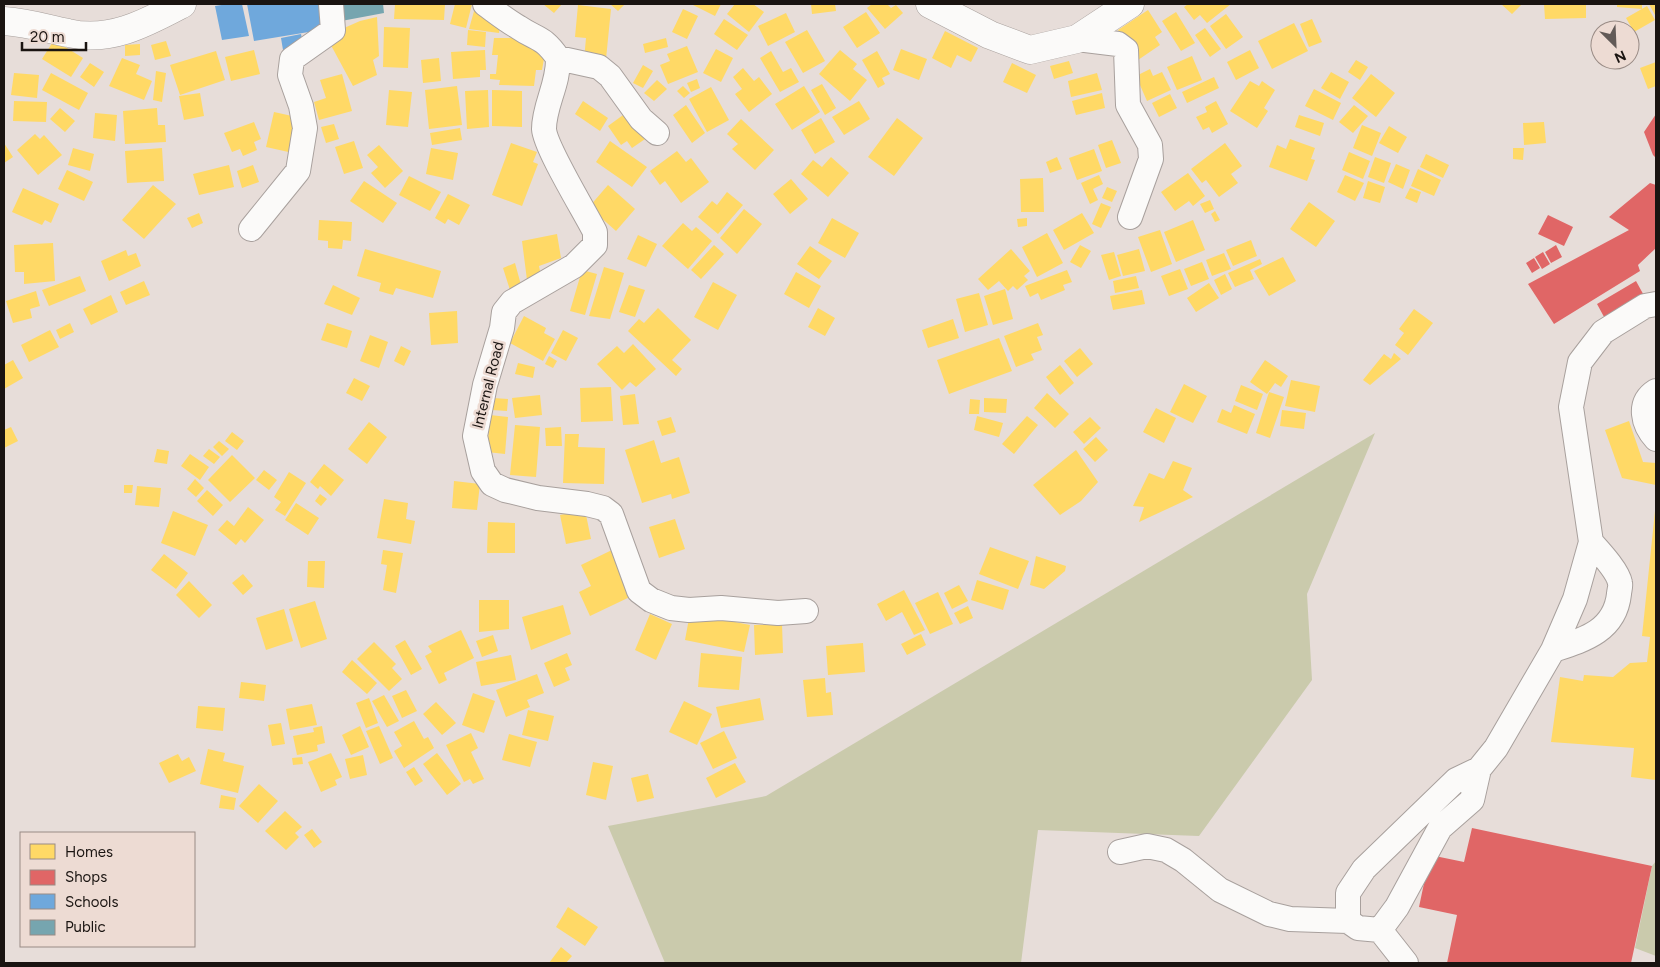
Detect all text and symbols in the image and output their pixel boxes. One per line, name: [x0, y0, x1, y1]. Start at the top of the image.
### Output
scale bar: [22, 20, 86, 52]
north arrow: [1590, 20, 1640, 70]
text: 20 m: [30, 28, 64, 46]
text: N: [1612, 46, 1628, 66]
street label: Internal Road: [469, 340, 507, 430]
legend: [20, 832, 195, 947]
text: Homes: [65, 843, 113, 861]
text: Shops: [65, 868, 107, 886]
text: Schools: [65, 893, 118, 911]
text: Public: [65, 918, 106, 936]

